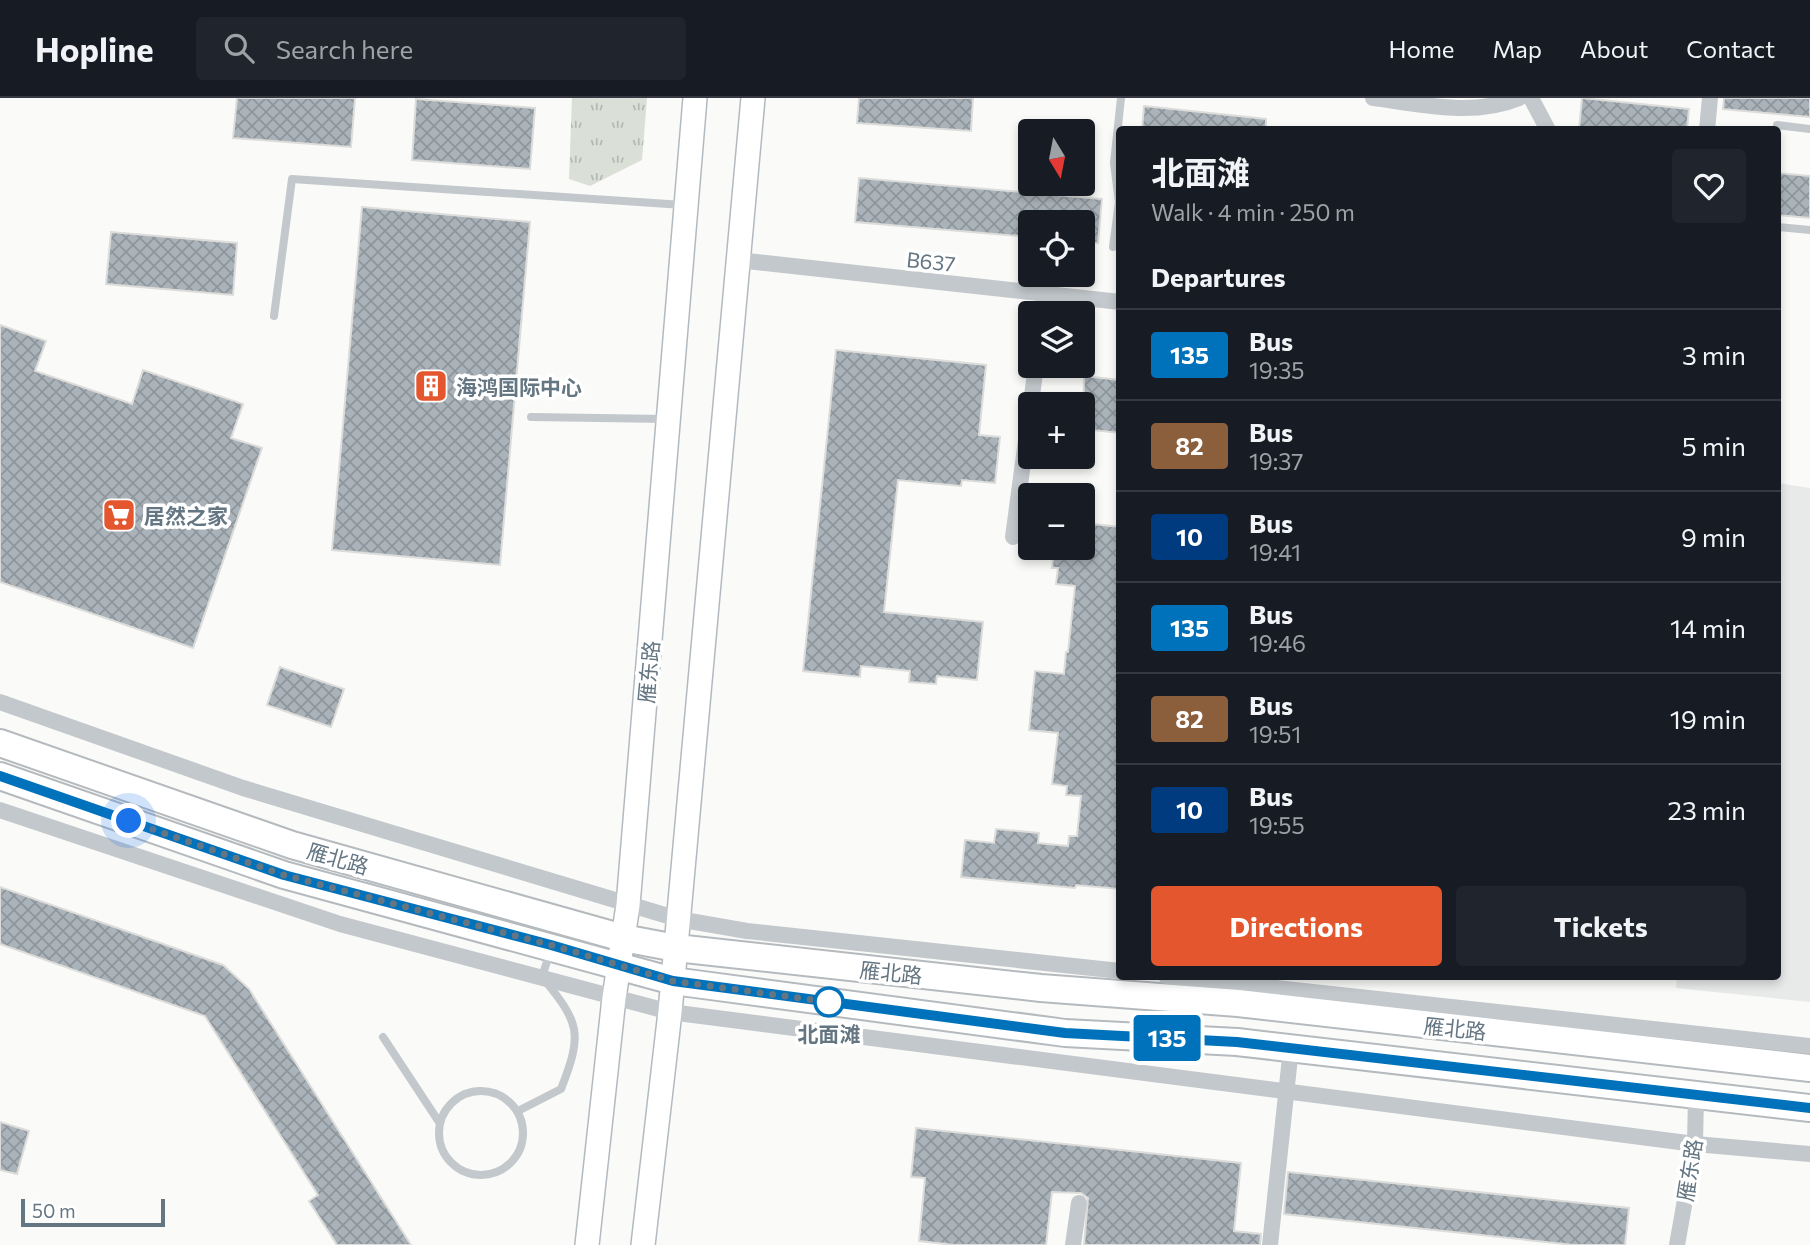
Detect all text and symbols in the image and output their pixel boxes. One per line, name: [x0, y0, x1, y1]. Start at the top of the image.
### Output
search box: [196, 17, 686, 80]
text: Hopline: [35, 28, 154, 69]
icon: search: [220, 29, 258, 67]
text: Search here: [276, 33, 413, 64]
text: Home: [1389, 34, 1455, 63]
text: Map: [1493, 34, 1542, 63]
text: About: [1580, 34, 1648, 63]
text: Contact: [1686, 34, 1775, 63]
north arrow: [1018, 119, 1096, 196]
map controls: [1018, 119, 1095, 560]
button: heart: [1672, 149, 1746, 223]
text: 北面滩: [1151, 151, 1250, 192]
text: Walk · 4 min · 250 m: [1151, 198, 1355, 226]
button: locate: [1018, 210, 1095, 287]
street label: B637: [905, 246, 957, 276]
text: Departures: [1151, 261, 1286, 292]
button: layers: [1018, 301, 1095, 378]
text: Bus: [1249, 325, 1293, 356]
text: 3 min: [1682, 339, 1746, 370]
text: 135: [1170, 340, 1209, 369]
text: 19:35: [1249, 356, 1305, 384]
building icon: 海鸿国际中心: [412, 367, 450, 405]
place label: 海鸿国际中心: [456, 374, 582, 399]
button: +: [1018, 392, 1095, 469]
text: Bus: [1249, 416, 1293, 447]
text: 5 min: [1682, 430, 1746, 461]
text: 82: [1175, 431, 1204, 460]
text: 19:37: [1249, 447, 1303, 475]
button: −: [1018, 483, 1095, 560]
supermarket icon: 居然之家: [100, 496, 138, 534]
place label: 居然之家: [144, 503, 228, 528]
text: Bus: [1249, 507, 1293, 538]
text: 9 min: [1681, 521, 1746, 552]
text: 10: [1176, 522, 1203, 551]
text: 19:41: [1249, 538, 1301, 566]
text: Bus: [1249, 598, 1293, 629]
text: 14 min: [1670, 612, 1746, 643]
text: 135: [1170, 613, 1209, 642]
text: 19:46: [1249, 629, 1306, 657]
street label: 雁东路: [633, 640, 663, 704]
text: Bus: [1249, 689, 1293, 720]
text: 19 min: [1670, 703, 1746, 734]
text: 82: [1175, 704, 1204, 733]
text: 19:51: [1249, 720, 1301, 748]
text: Bus: [1249, 780, 1293, 811]
text: 23 min: [1668, 794, 1746, 825]
text: 10: [1176, 795, 1203, 824]
your location: [111, 803, 146, 838]
text: 19:55: [1249, 811, 1305, 839]
street label: 雁北路: [304, 837, 372, 879]
button: Directions: [1151, 886, 1442, 966]
button: Tickets: [1456, 886, 1746, 966]
street label: 雁北路: [858, 956, 924, 988]
marker: 北面滩: [814, 987, 844, 1017]
street label: 雁北路: [1422, 1012, 1488, 1044]
line badge: 135: [1127, 1015, 1207, 1061]
place label: 北面滩: [798, 1021, 861, 1046]
text: 135: [1148, 1023, 1186, 1052]
street label: 雁东路: [1672, 1137, 1706, 1203]
scale bar: [21, 1196, 164, 1228]
text: 50 m: [32, 1199, 76, 1222]

